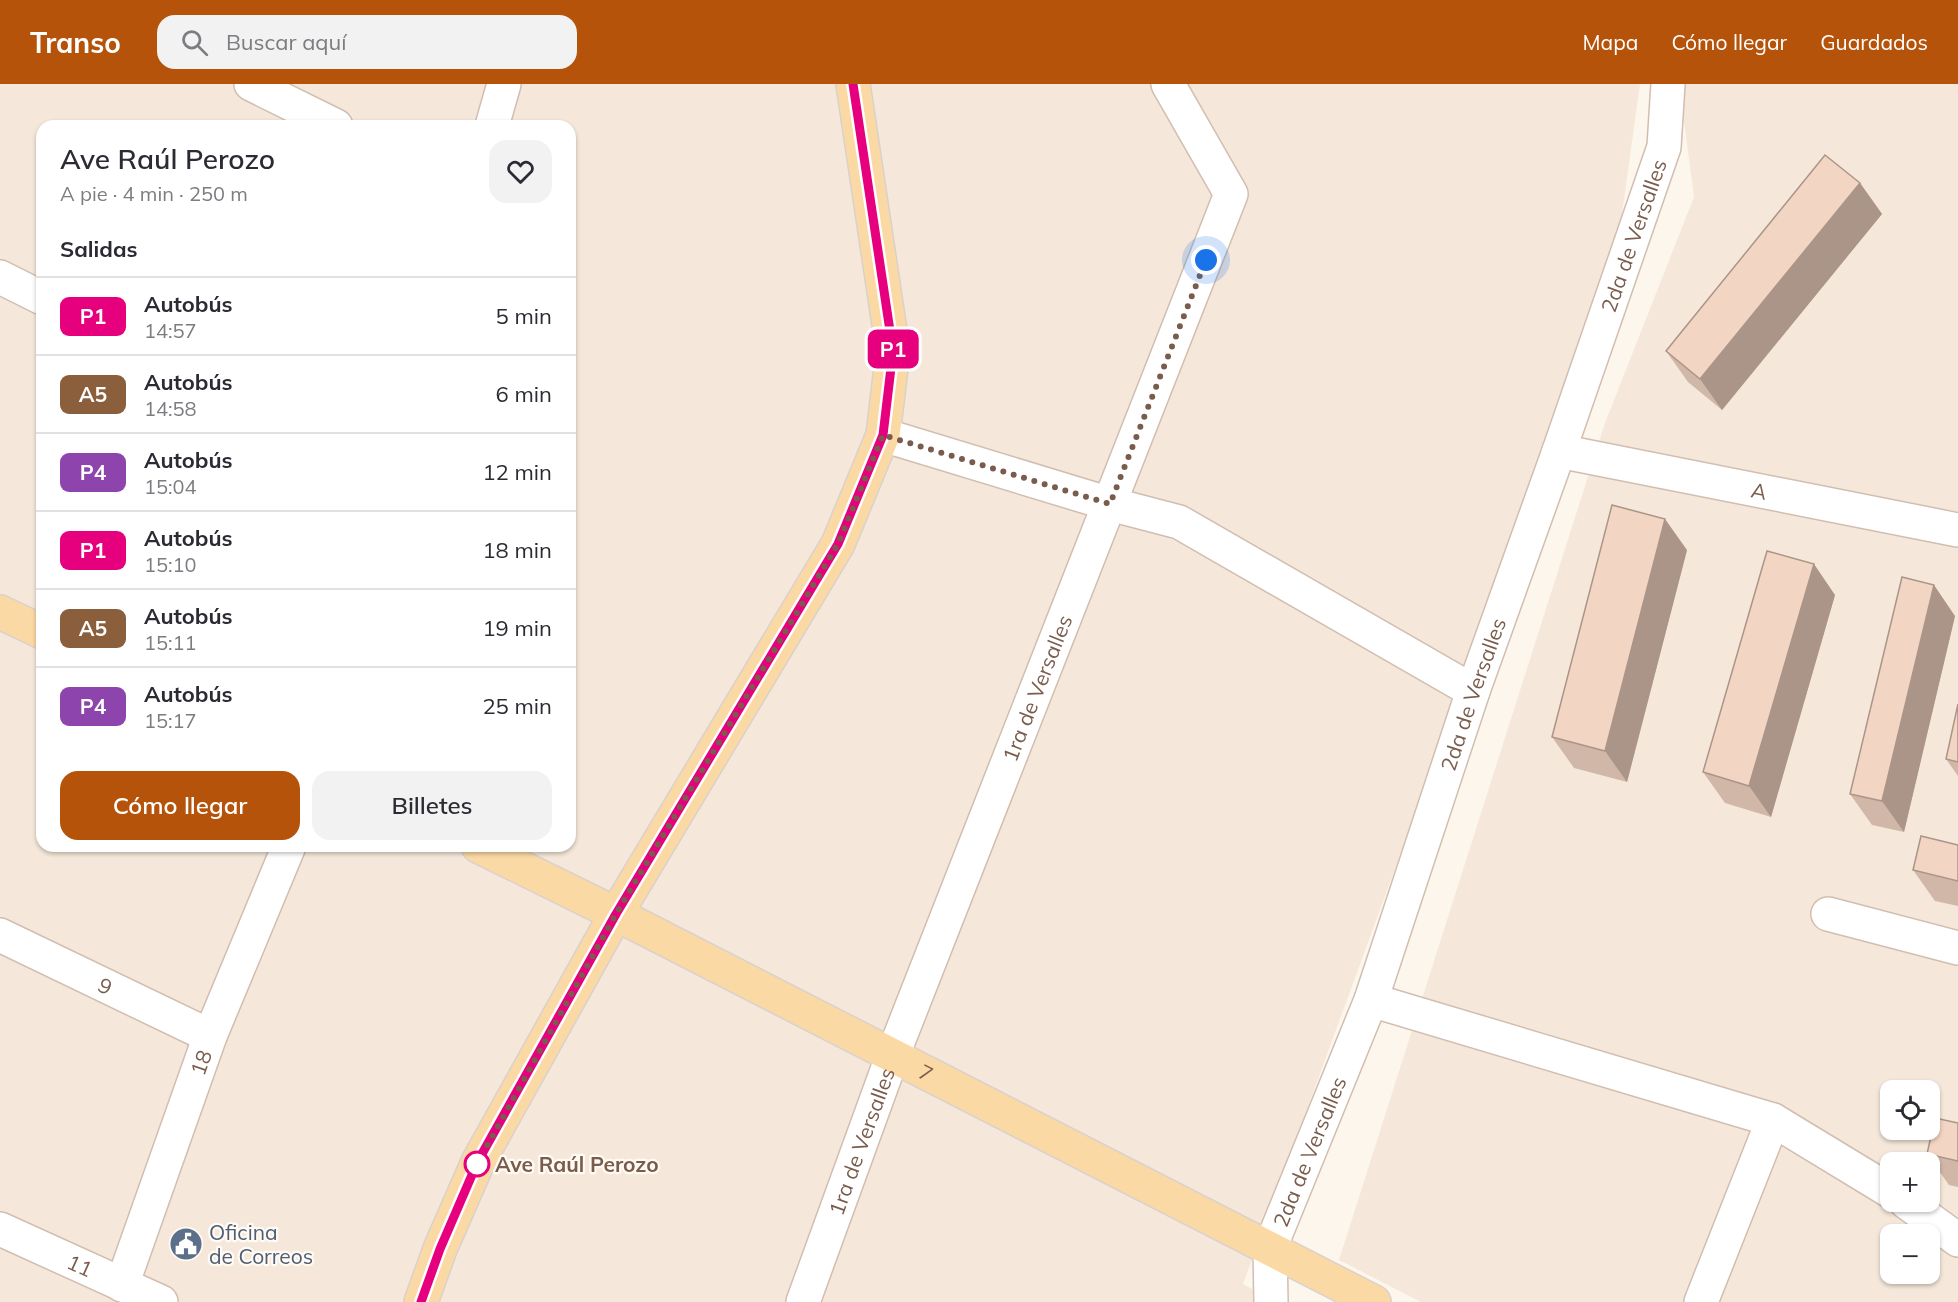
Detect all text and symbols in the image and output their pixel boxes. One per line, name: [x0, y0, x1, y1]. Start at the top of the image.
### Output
search box: [157, 15, 577, 69]
text: Transo: [30, 25, 121, 60]
icon: search: [178, 26, 211, 59]
text: Buscar aquí: [226, 28, 347, 56]
text: Mapa: [1583, 29, 1638, 55]
text: Cómo llegar: [1671, 29, 1787, 55]
text: Guardados: [1820, 29, 1928, 55]
button: heart: [489, 140, 552, 203]
text: Ave Raúl Perozo: [60, 141, 275, 176]
street label: 2da de Versalles: [1595, 156, 1672, 316]
text: A pie · 4 min · 250 m: [60, 181, 248, 206]
text: Salidas: [60, 235, 138, 263]
your location: [1191, 245, 1221, 275]
text: Autobús: [144, 290, 233, 318]
text: 5 min: [496, 302, 552, 330]
text: P1: [80, 303, 106, 329]
text: 14:57: [144, 318, 197, 343]
line badge: P1: [866, 330, 920, 368]
text: P1: [880, 336, 906, 362]
text: Autobús: [144, 368, 233, 396]
text: 6 min: [496, 380, 552, 408]
text: A5: [79, 381, 107, 407]
text: 14:58: [144, 396, 197, 421]
text: Autobús: [144, 446, 233, 474]
text: 12 min: [482, 458, 552, 486]
text: P4: [80, 459, 106, 485]
text: 15:04: [144, 474, 197, 499]
street label: A: [1749, 476, 1770, 505]
text: Autobús: [144, 524, 233, 552]
text: 18 min: [482, 536, 552, 564]
text: P1: [80, 537, 106, 563]
text: 15:10: [144, 552, 197, 577]
text: Autobús: [144, 602, 233, 630]
street label: 1ra de Versalles: [996, 611, 1077, 765]
text: 19 min: [482, 614, 552, 642]
street label: 2da de Versalles: [1435, 614, 1511, 774]
text: A5: [79, 615, 107, 641]
text: 15:11: [144, 630, 197, 655]
text: Autobús: [144, 680, 233, 708]
text: 25 min: [482, 692, 552, 720]
text: P4: [80, 693, 106, 719]
text: 15:17: [144, 708, 197, 733]
button: Cómo llegar: [60, 771, 300, 840]
button: Billetes: [312, 771, 552, 840]
street label: 9: [94, 971, 117, 1000]
street label: 18: [184, 1046, 217, 1079]
street label: 7: [914, 1058, 937, 1087]
street label: 1ra de Versalles: [823, 1064, 900, 1219]
street label: 2da de Versalles: [1267, 1073, 1351, 1231]
map controls: [1880, 1080, 1940, 1284]
button: locate: [1880, 1080, 1940, 1140]
marker: Ave Raúl Perozo: [464, 1151, 490, 1177]
place label: Ave Raúl Perozo: [495, 1151, 659, 1177]
button: +: [1880, 1152, 1940, 1212]
place label: Oficina de Correos: [209, 1219, 313, 1269]
button: −: [1880, 1224, 1940, 1284]
public building icon: Oficina de Correos: [168, 1226, 204, 1262]
street label: 11: [63, 1248, 97, 1282]

